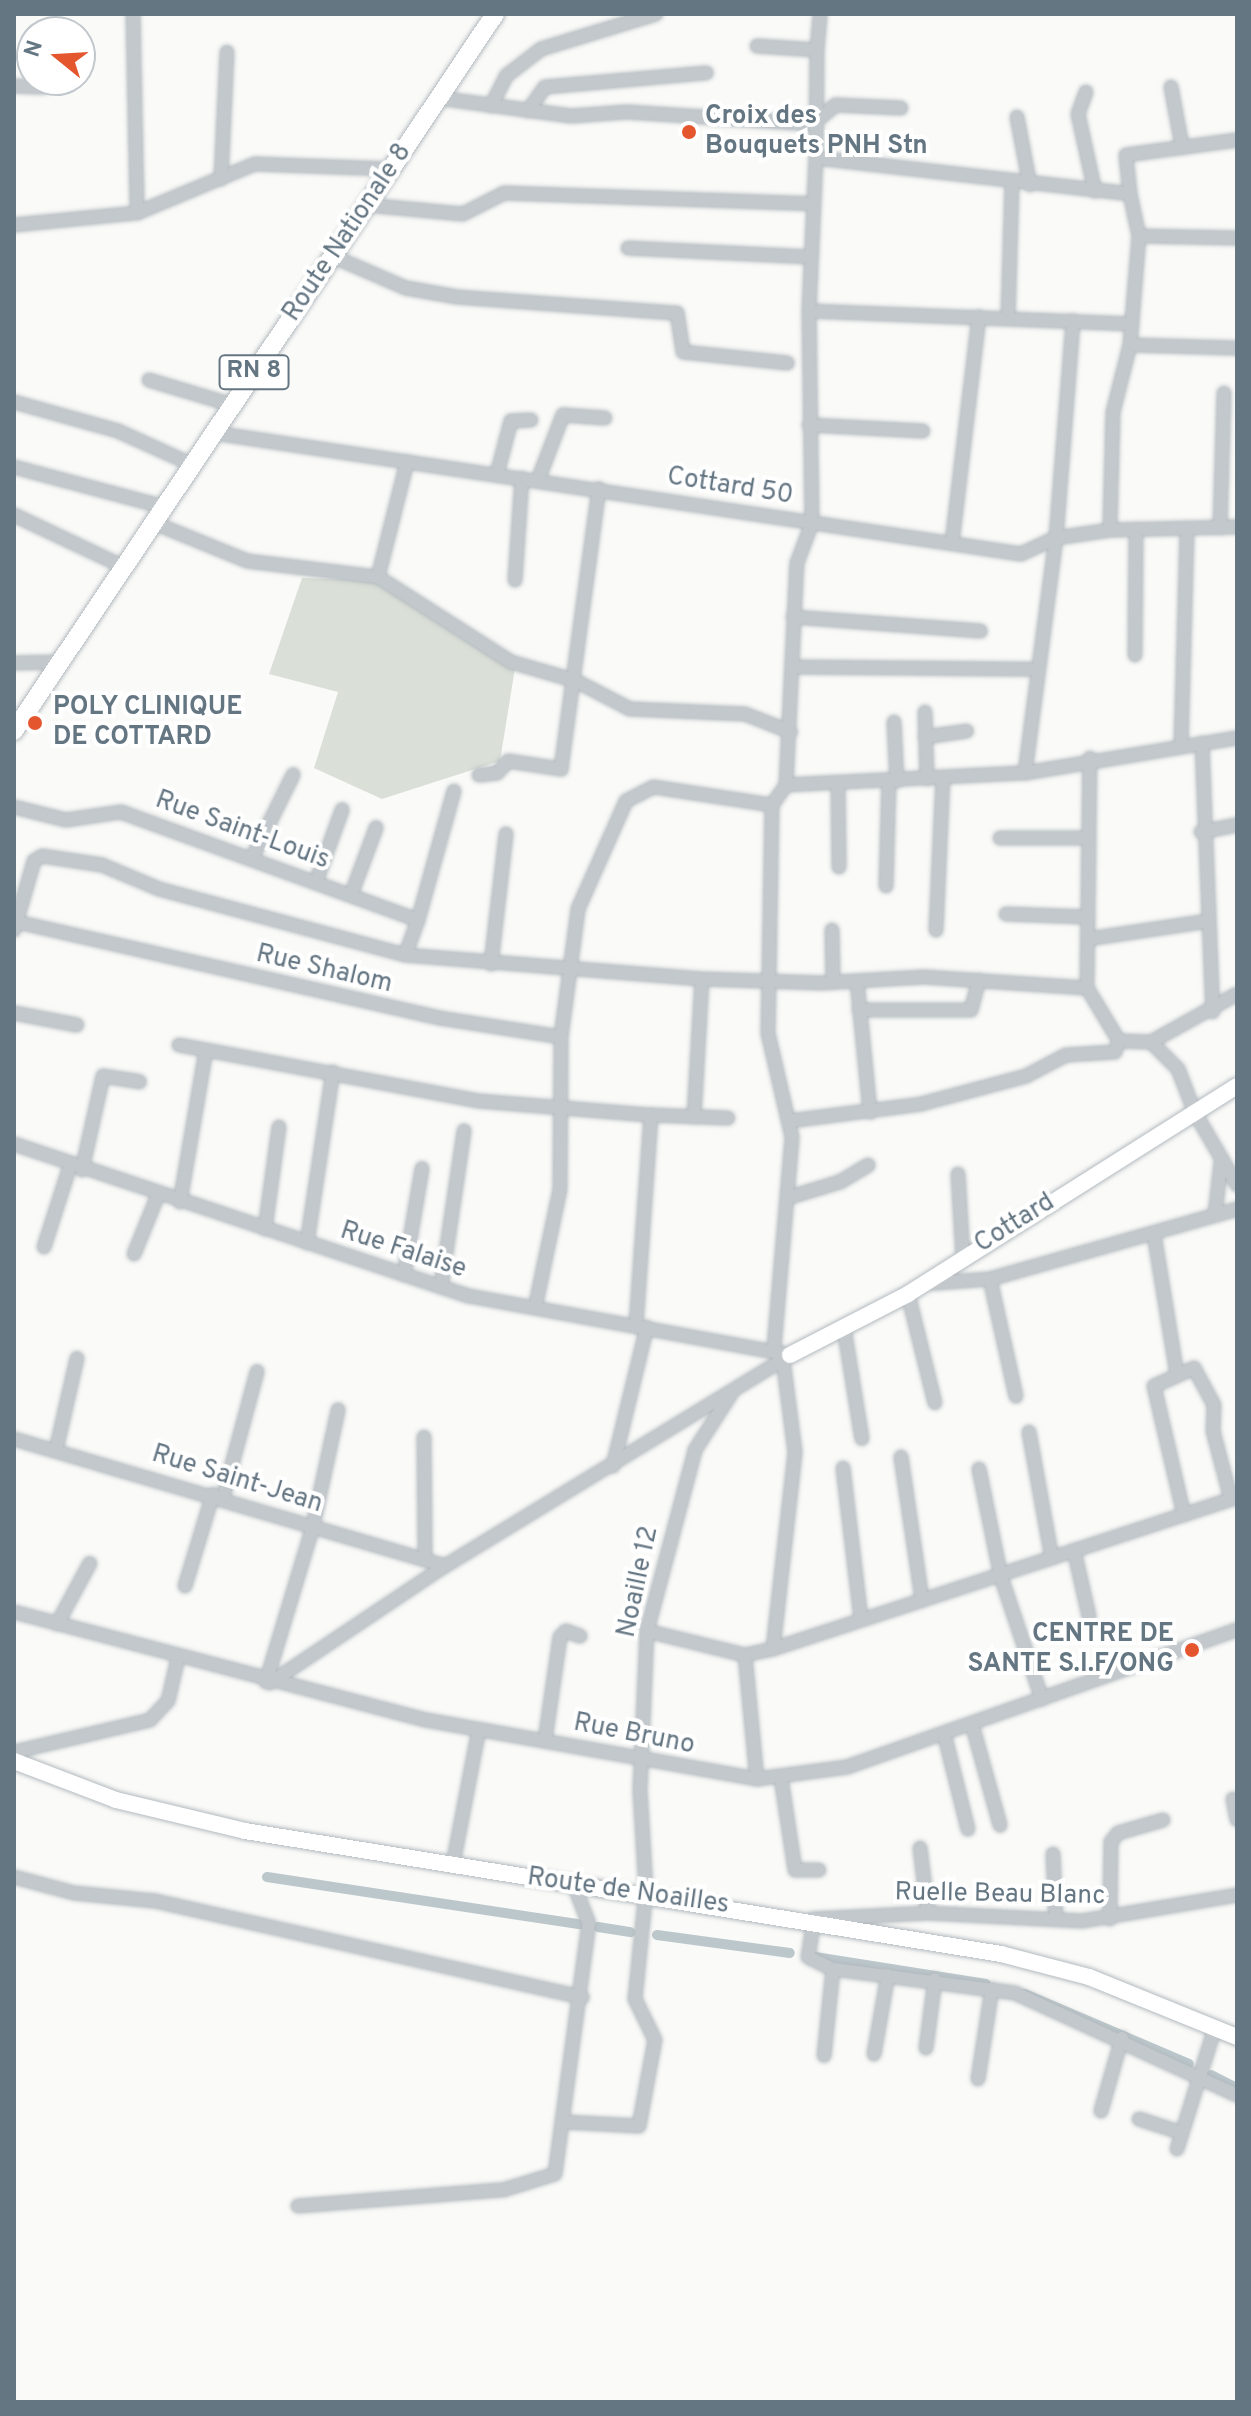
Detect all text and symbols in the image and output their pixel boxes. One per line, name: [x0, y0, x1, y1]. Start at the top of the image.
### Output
north arrow: [16, 16, 96, 96]
text: N: [19, 37, 50, 61]
place label: Croix des Bouquets PNH Stn: [705, 101, 928, 162]
marker: Croix des Bouquets PNH Stn: [680, 123, 698, 141]
street label: Route Nationale 8: [277, 138, 419, 328]
road number: RN 8: [218, 352, 290, 392]
street label: Cottard 50: [665, 462, 795, 512]
place label: POLY CLINIQUE DE COTTARD: [53, 692, 244, 754]
marker: POLY CLINIQUE DE COTTARD: [24, 712, 46, 734]
street label: Rue Saint-Louis: [151, 785, 333, 877]
street label: Rue Shalom: [253, 939, 395, 1001]
street label: Cottard: [969, 1187, 1061, 1261]
street label: Rue Falaise: [336, 1216, 470, 1286]
street label: Rue Saint-Jean: [148, 1439, 326, 1521]
street label: Noaille 12: [612, 1524, 666, 1640]
place label: CENTRE DE SANTE S.I.F/ONG: [968, 1619, 1174, 1680]
marker: CENTRE DE SANTE S.I.F/ONG: [1181, 1639, 1203, 1661]
street label: Rue Bruno: [571, 1708, 697, 1762]
street label: Route de Noailles: [525, 1862, 731, 1922]
street label: Ruelle Beau Blanc: [894, 1878, 1106, 1912]

